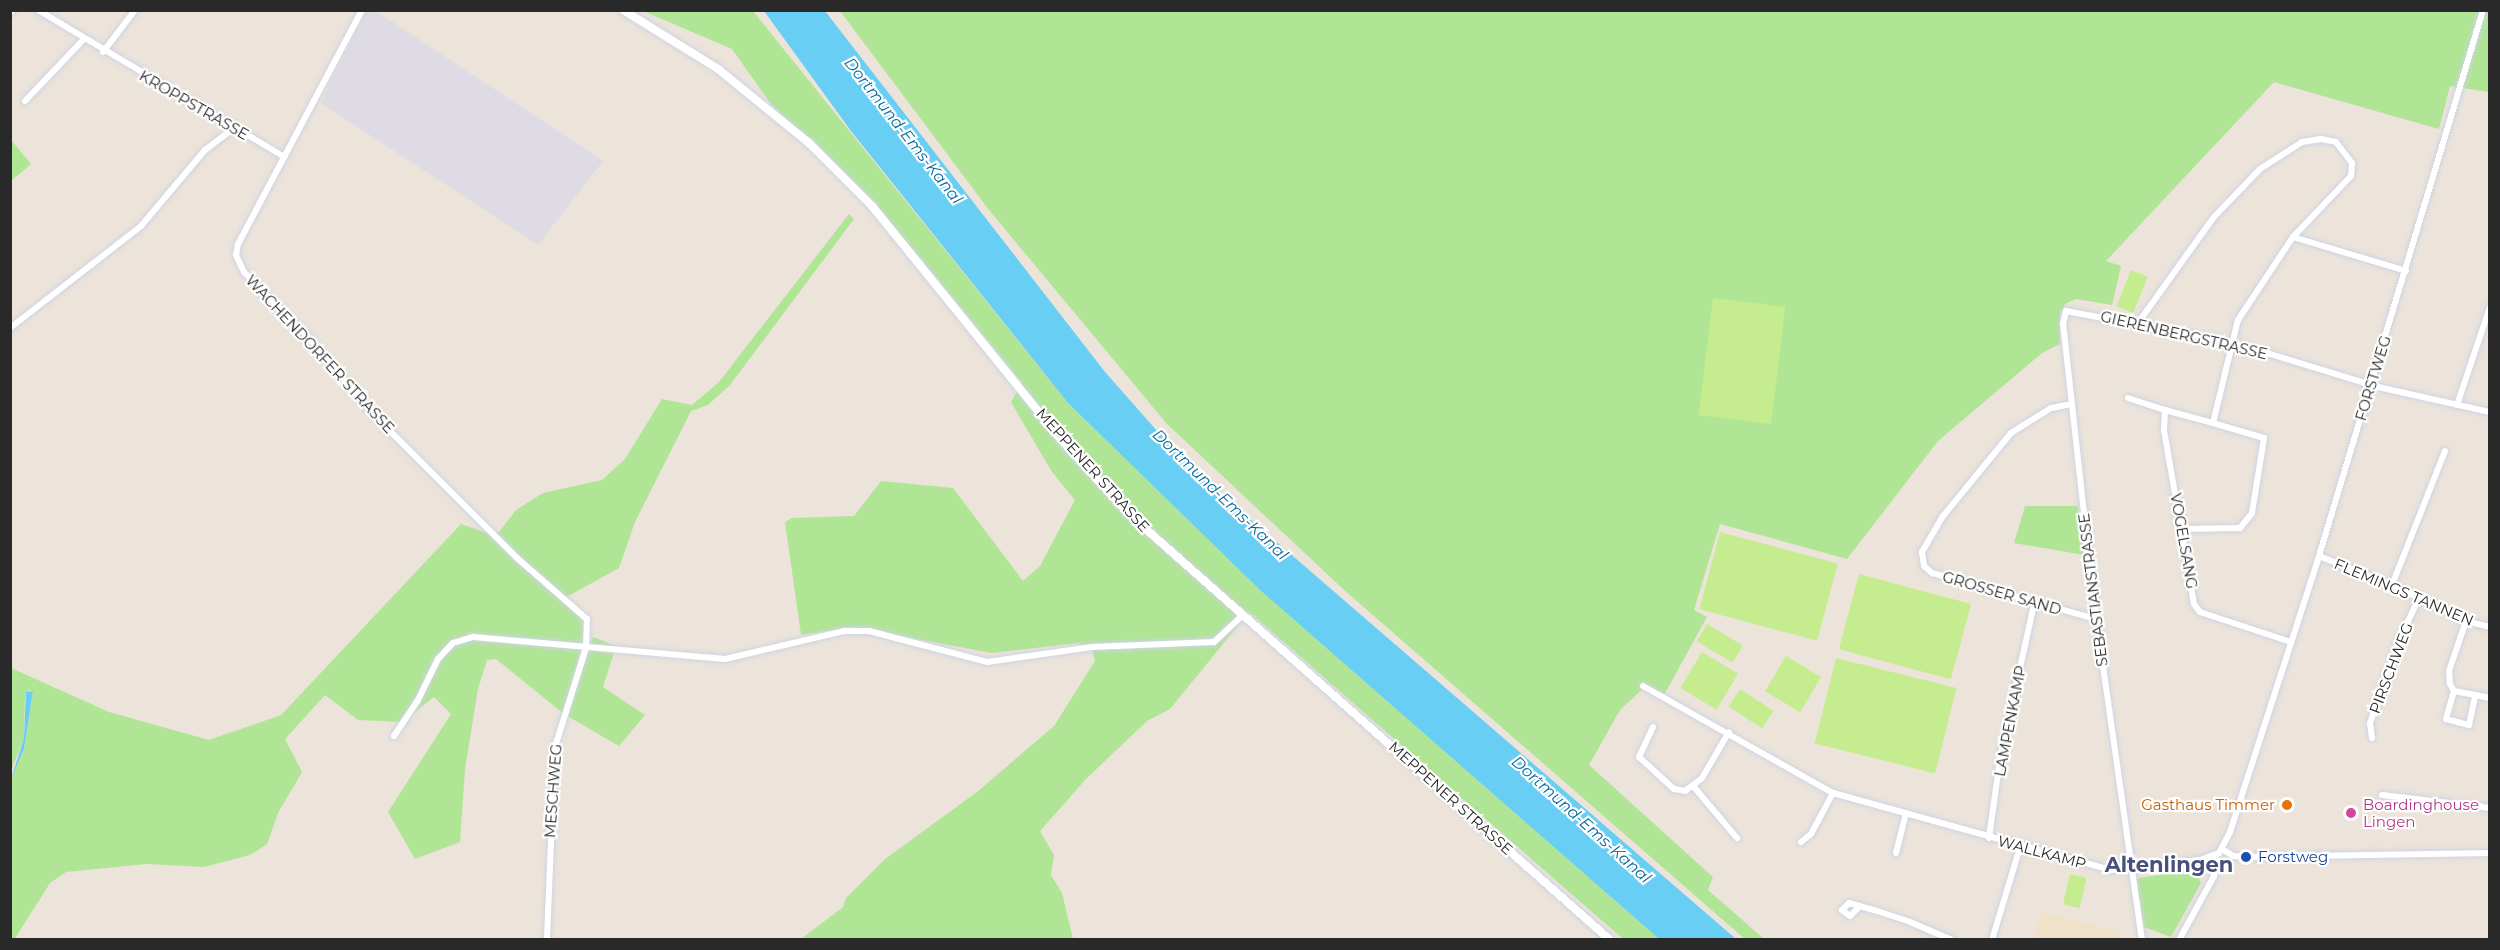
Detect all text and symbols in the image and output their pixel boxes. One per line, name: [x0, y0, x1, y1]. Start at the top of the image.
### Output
water label: Dortmund-Ems-Kanal: [840, 54, 966, 208]
street label: KROPPSTRASSE: [136, 66, 252, 144]
street label: WACHENDORFER STRASSE: [242, 271, 398, 437]
street label: GIERENBERGSTRASSE: [2099, 307, 2269, 363]
street label: FORSTWEG: [2351, 333, 2395, 423]
street label: MEPPENER STRASSE: [1033, 404, 1153, 536]
water label: Dortmund-Ems-Kanal: [1148, 425, 1292, 565]
street label: VOGELSANG: [2167, 492, 2201, 590]
street label: SEBASTIANSTRASSE: [2075, 512, 2111, 668]
street label: FLEMINGS TANNEN: [2332, 554, 2476, 630]
street label: GROSSER SAND: [1940, 567, 2064, 619]
street label: PIRSCHWEG: [2365, 620, 2417, 716]
street label: LAMPENKAMP: [1990, 664, 2030, 778]
street label: MEPPENER STRASSE: [1385, 738, 1517, 858]
street label: MESCHWEG: [541, 743, 565, 839]
water label: Dortmund-Ems-Kanal: [1507, 752, 1655, 888]
place label: Boardinghouse Lingen: [2363, 795, 2479, 830]
place label: Gasthaus Timmer: [2141, 796, 2275, 814]
marker: Gasthaus Timmer: [2280, 798, 2294, 812]
marker: Boardinghouse Lingen: [2344, 806, 2358, 820]
street label: WALLKAMP: [1996, 832, 2088, 872]
place label: Forstweg: [2258, 848, 2328, 866]
marker: Forstweg: [2239, 850, 2253, 864]
district label: Altenlingen: [2105, 852, 2233, 878]

